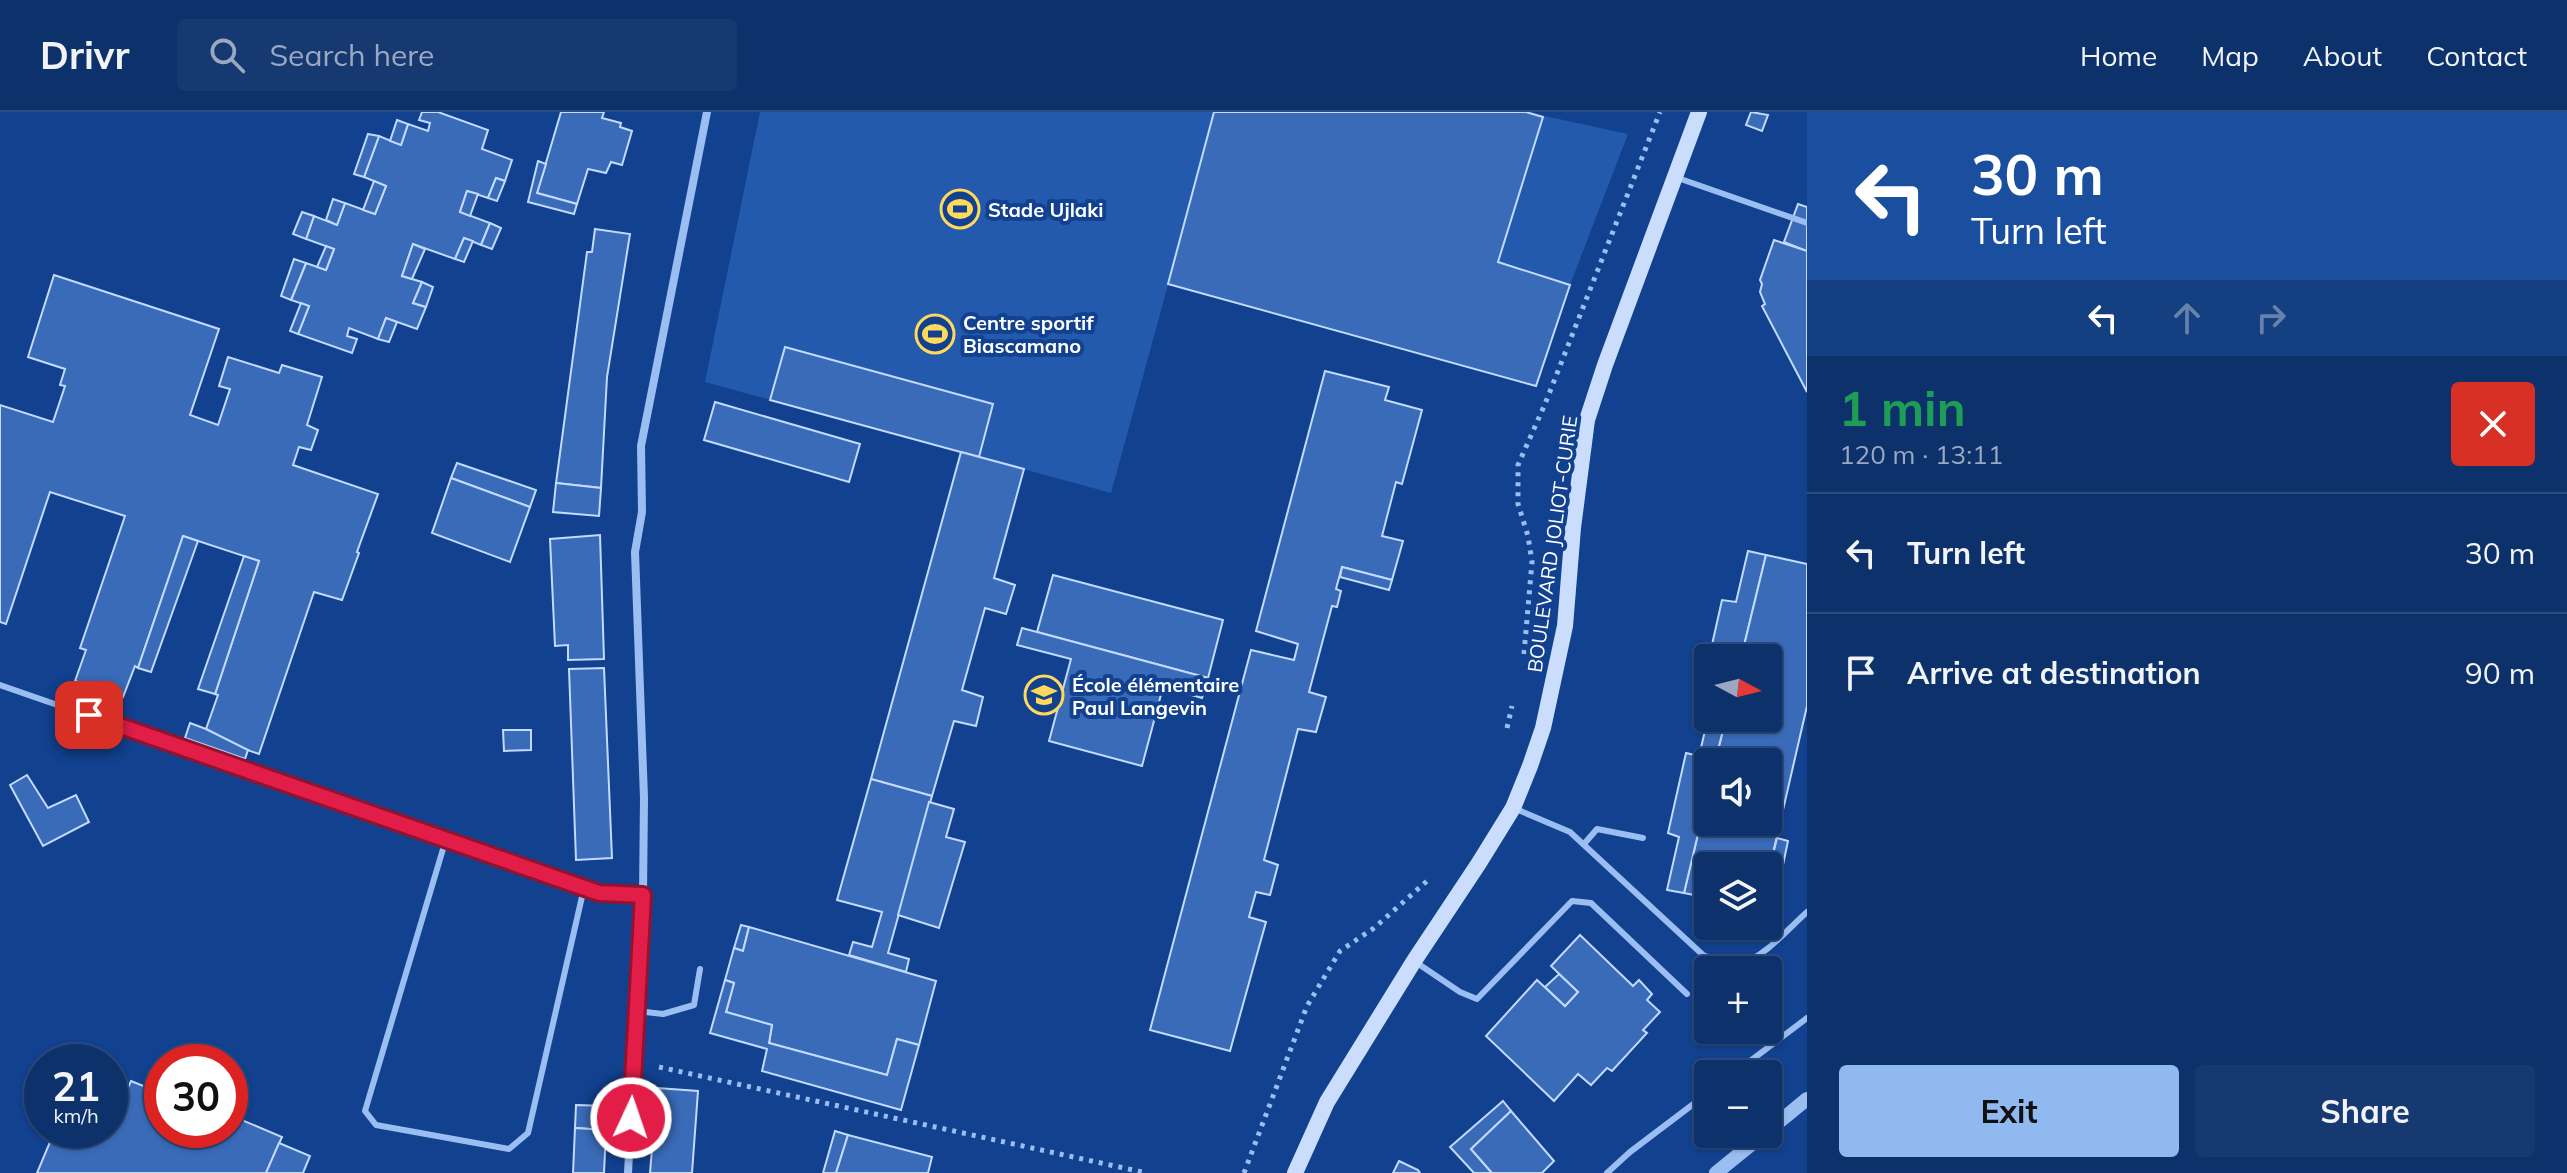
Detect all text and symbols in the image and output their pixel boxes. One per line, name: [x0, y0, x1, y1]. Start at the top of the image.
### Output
search box: [177, 19, 737, 91]
text: Drivr: [40, 31, 129, 79]
icon: search: [205, 33, 249, 77]
text: Search here: [269, 36, 434, 74]
text: Home: [2080, 38, 2157, 73]
text: Map: [2201, 38, 2259, 73]
text: About: [2303, 38, 2382, 73]
text: Contact: [2426, 38, 2527, 73]
text: 30 m: [1971, 139, 2104, 209]
icon: left: [1839, 144, 1943, 248]
sports icon: Stade Ujlaki: [939, 188, 981, 230]
place label: Stade Ujlaki: [988, 197, 1104, 222]
text: Turn left: [1971, 208, 2107, 253]
icon: left: [2081, 296, 2125, 340]
icon: ahead: [2165, 296, 2209, 340]
icon: right: [2249, 296, 2293, 340]
place label: Centre sportif Biascamano: [963, 310, 1094, 358]
sports icon: Centre sportif Biascamano: [914, 313, 956, 355]
text: 1 min: [1839, 378, 1966, 438]
button: close: [2451, 382, 2535, 466]
street label: BOULEVARD JOLIOT-CURIE: [1522, 414, 1582, 674]
text: 120 m · 13:11: [1839, 438, 2003, 471]
icon: left: [1839, 531, 1883, 575]
text: Turn left: [1907, 534, 2025, 572]
text: 30 m: [2465, 534, 2535, 572]
north arrow: [1694, 644, 1782, 732]
map controls: [1694, 644, 1782, 1148]
icon: arrive: [1839, 651, 1883, 695]
text: Arrive at destination: [1907, 654, 2201, 692]
text: 90 m: [2465, 654, 2535, 692]
place label: École élémentaire Paul Langevin: [1072, 672, 1239, 720]
school or university icon: École élémentaire Paul Langevin: [1023, 674, 1065, 716]
pin: [55, 681, 123, 749]
icon: arrive: [67, 693, 111, 737]
button: sound: [1694, 748, 1782, 836]
button: layers: [1694, 852, 1782, 940]
button: +: [1694, 956, 1782, 1044]
speed limit sign: 30: [144, 1044, 248, 1148]
button: −: [1694, 1060, 1782, 1148]
text: 21: [52, 1061, 100, 1111]
button: Exit: [1839, 1065, 2179, 1157]
button: Share: [2195, 1065, 2535, 1157]
position arrow: [589, 1076, 673, 1160]
text: km/h: [53, 1103, 99, 1128]

